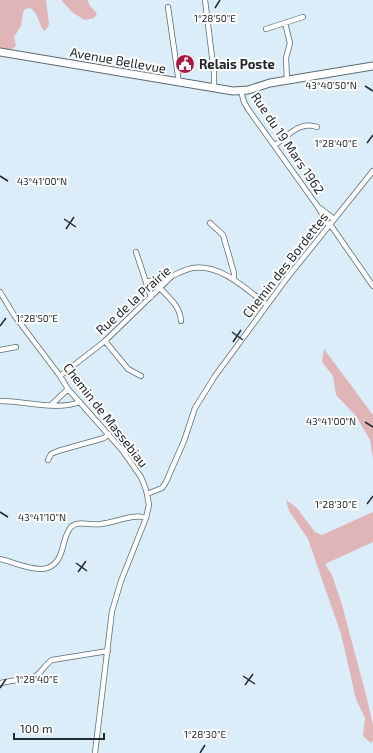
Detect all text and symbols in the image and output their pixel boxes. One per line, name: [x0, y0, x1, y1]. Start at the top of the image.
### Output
text: 1°28'50"E: [194, 12, 236, 24]
street label: Avenue Bellevue: [69, 44, 167, 76]
public building icon: Relais Poste: [174, 53, 196, 75]
place label: Relais Poste: [199, 56, 275, 72]
text: 43°40'50"N: [305, 79, 357, 91]
street label: Rue du 19 Mars 1962: [248, 89, 328, 197]
text: 1°28'40"E: [315, 137, 358, 149]
text: 43°41'00"N: [17, 175, 67, 187]
street label: Chemin des Bordettes: [239, 209, 331, 321]
street label: Rue de la Prairie: [92, 262, 174, 338]
text: 1°28'50"E: [16, 312, 58, 324]
street label: Chemin de Massebiau: [60, 360, 152, 470]
text: 43°41'00"N: [306, 415, 356, 427]
text: 1°28'30"E: [315, 498, 357, 510]
text: 43°41'10"N: [18, 511, 66, 523]
text: 1°28'40"E: [16, 673, 59, 685]
scale bar: [14, 715, 104, 741]
text: 100 m: [20, 721, 52, 735]
text: 1°28'30"E: [184, 728, 226, 740]

